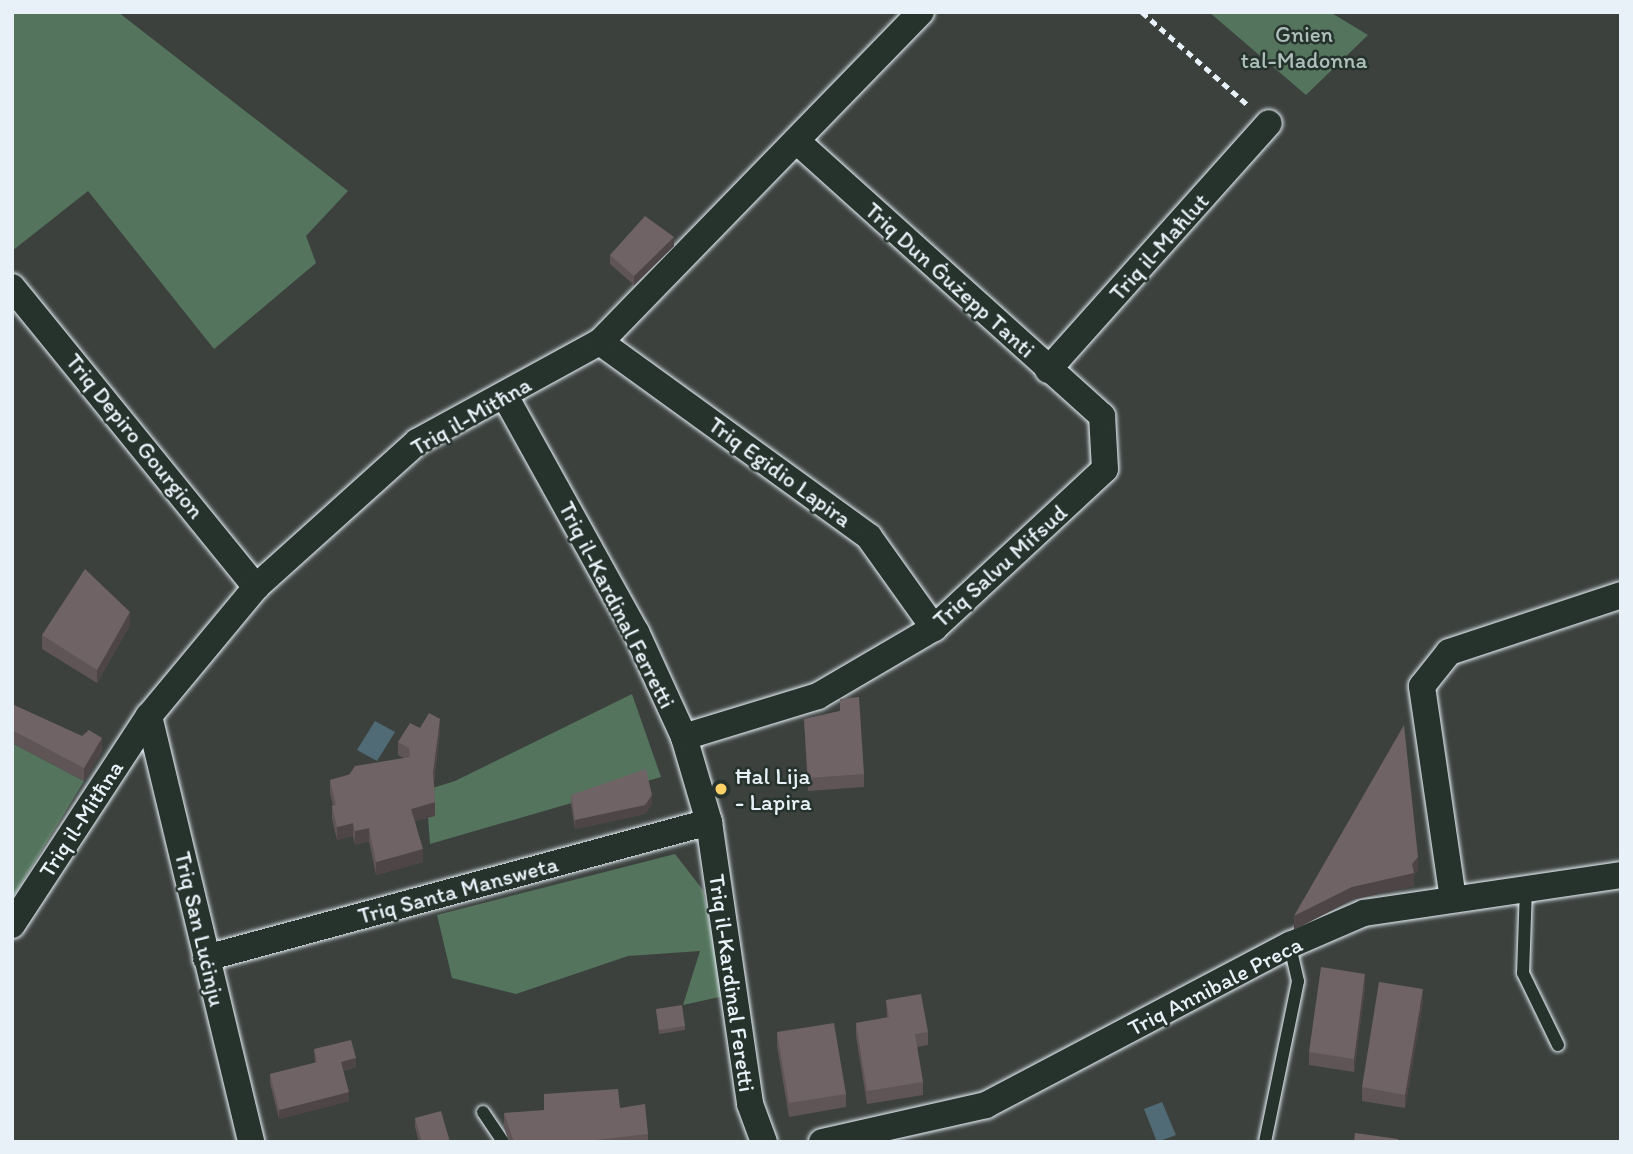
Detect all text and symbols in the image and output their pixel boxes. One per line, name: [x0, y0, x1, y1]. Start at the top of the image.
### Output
park label: Gnien tal-Madonna: [1240, 20, 1368, 74]
street label: Triq il-Maħlut: [1104, 188, 1214, 306]
street label: Triq Dun Ġużepp Tanti: [860, 197, 1040, 363]
street label: Triq Depiro Gourgion: [60, 348, 210, 524]
street label: Triq il-Mitħna: [406, 370, 536, 462]
street label: Triq Egidio Lapira: [703, 411, 857, 533]
street label: Triq il-Kardinal Ferretti: [553, 497, 681, 713]
street label: Triq Salvu Mifsud: [927, 499, 1073, 633]
street label: Triq il-Mitħna: [33, 755, 129, 883]
place label: Ħal Lija - Lapira: [735, 762, 812, 816]
marker: Ħal Lija - Lapira: [713, 781, 729, 797]
street label: Triq San Luċinju: [169, 849, 231, 1009]
street label: Triq Santa Mansweta: [355, 850, 561, 930]
street label: Triq il-Kardinal Feretti: [703, 873, 761, 1093]
street label: Triq Annibale Preca: [1124, 931, 1306, 1041]

